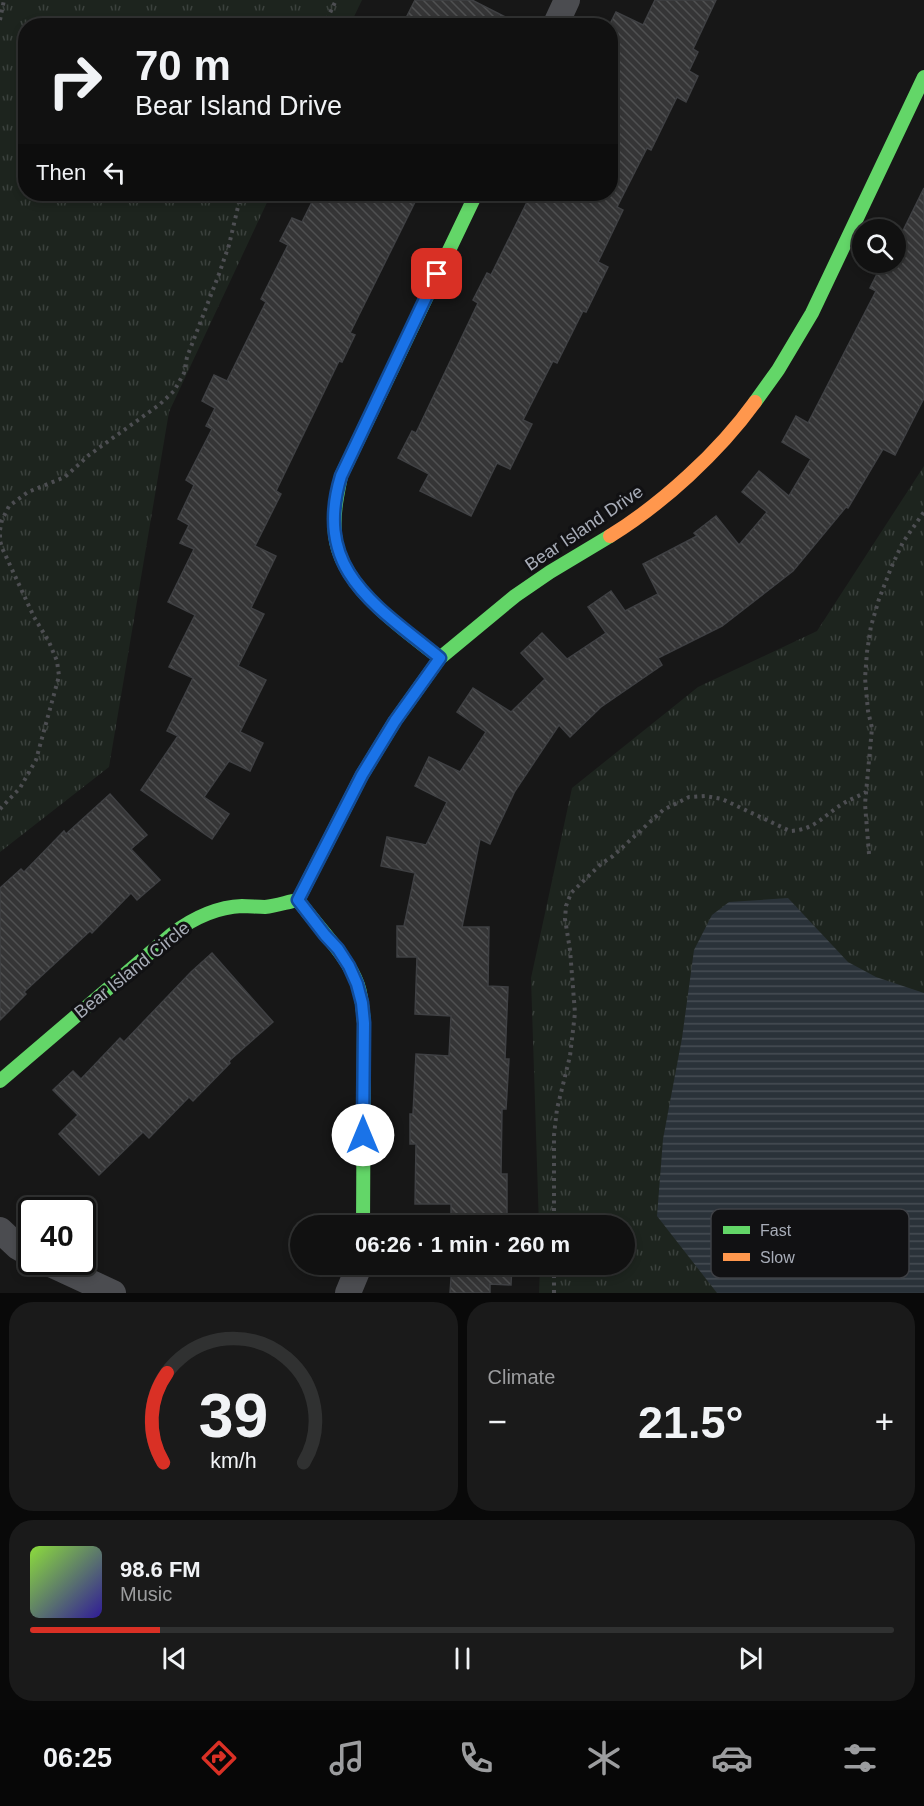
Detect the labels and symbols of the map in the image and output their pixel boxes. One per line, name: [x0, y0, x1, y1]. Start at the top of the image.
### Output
pin: [411, 248, 462, 299]
street label: Bear Island Drive: [521, 481, 647, 575]
street label: Bear Island Circle: [71, 918, 193, 1022]
position arrow: [331, 1103, 395, 1167]
speed limit sign: 40: [18, 1197, 96, 1275]
legend: [711, 1209, 909, 1278]
text: Fast: [760, 1222, 792, 1239]
text: Slow: [760, 1249, 795, 1266]

